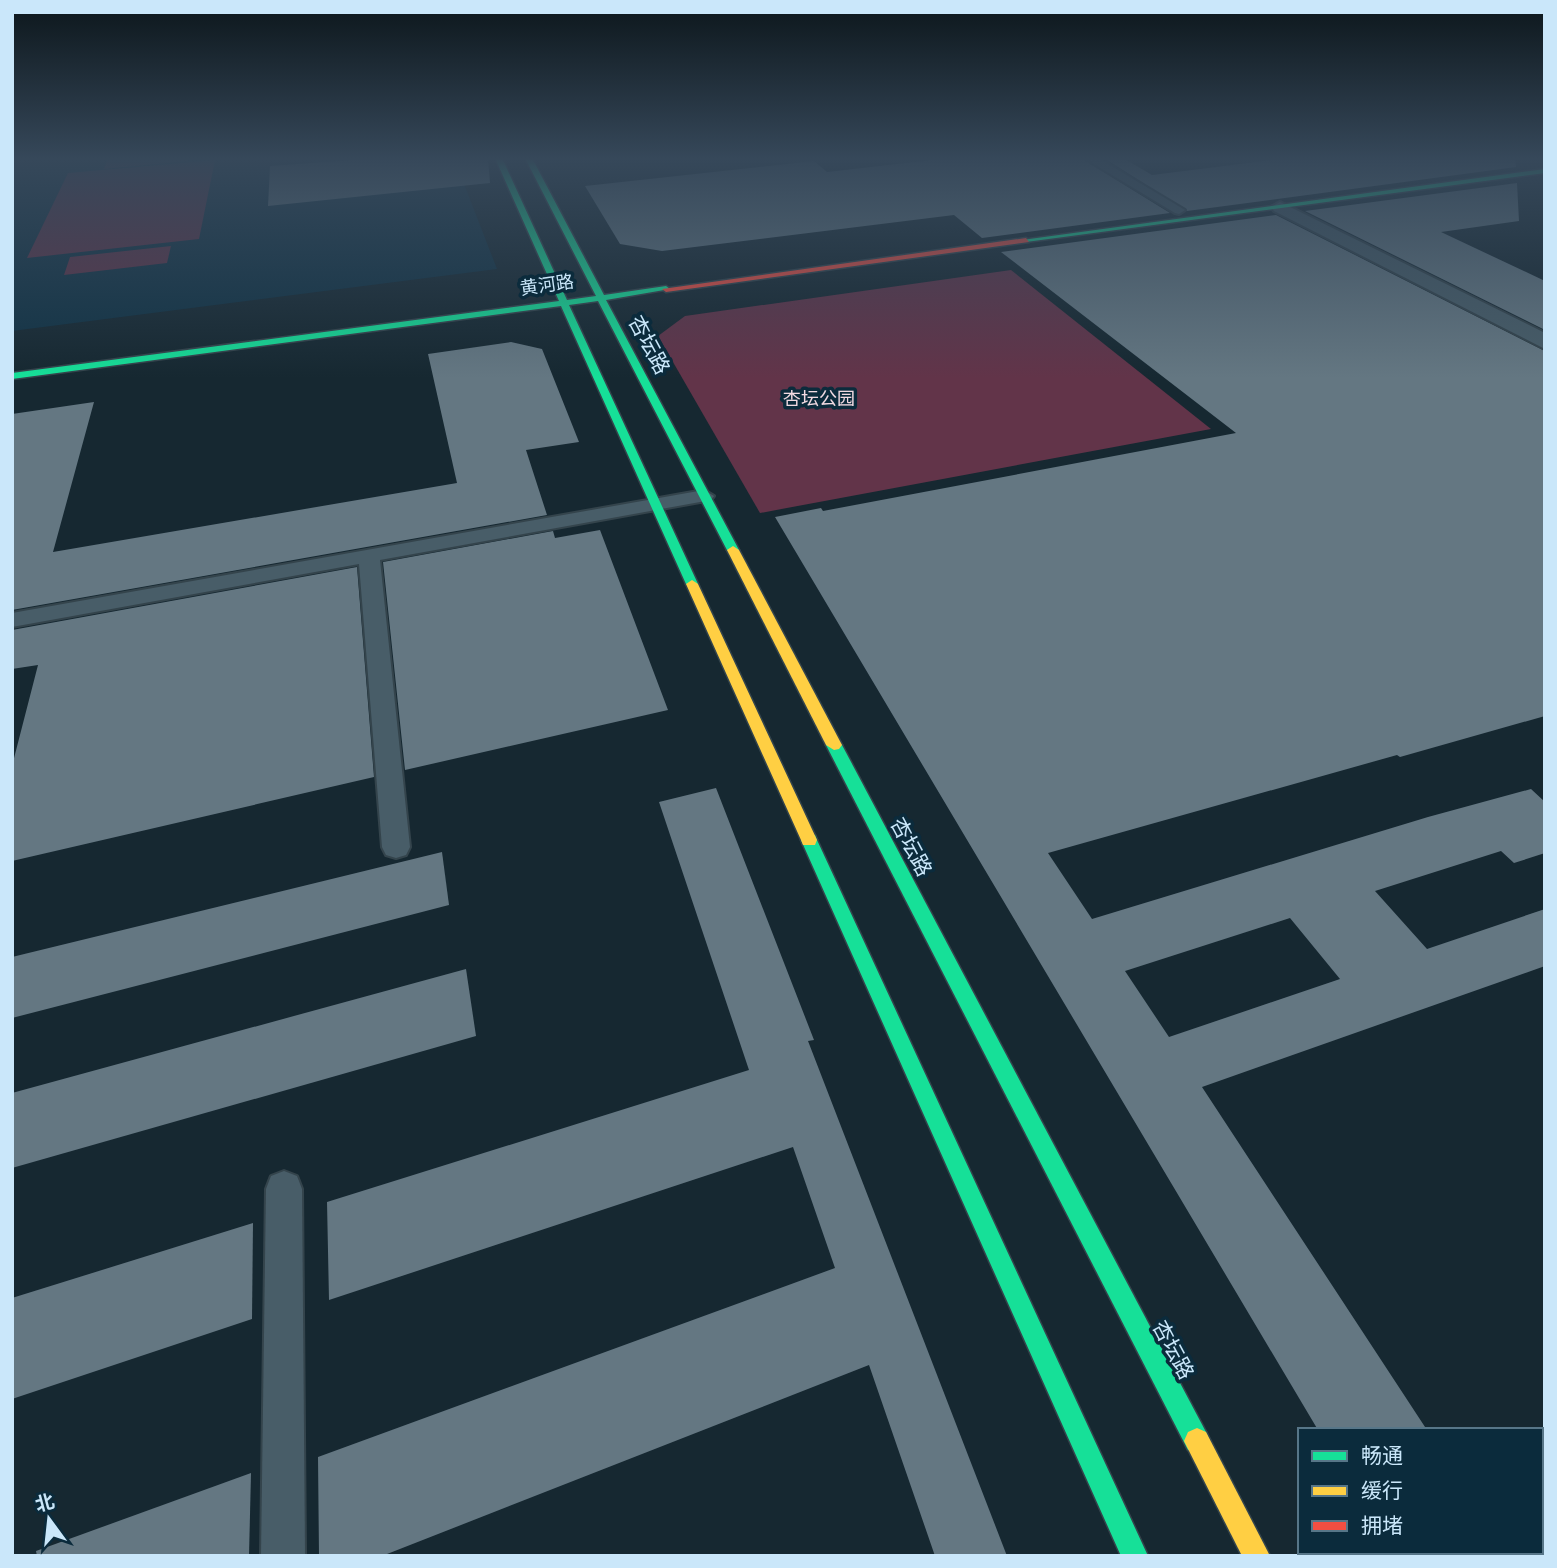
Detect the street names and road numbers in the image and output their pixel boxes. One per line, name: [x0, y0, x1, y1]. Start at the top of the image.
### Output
street label: 黄河路: [519, 270, 575, 300]
street label: 杏坛路: [623, 311, 675, 379]
street label: 杏坛路: [885, 813, 937, 881]
street label: 杏坛路: [1147, 1316, 1199, 1384]

